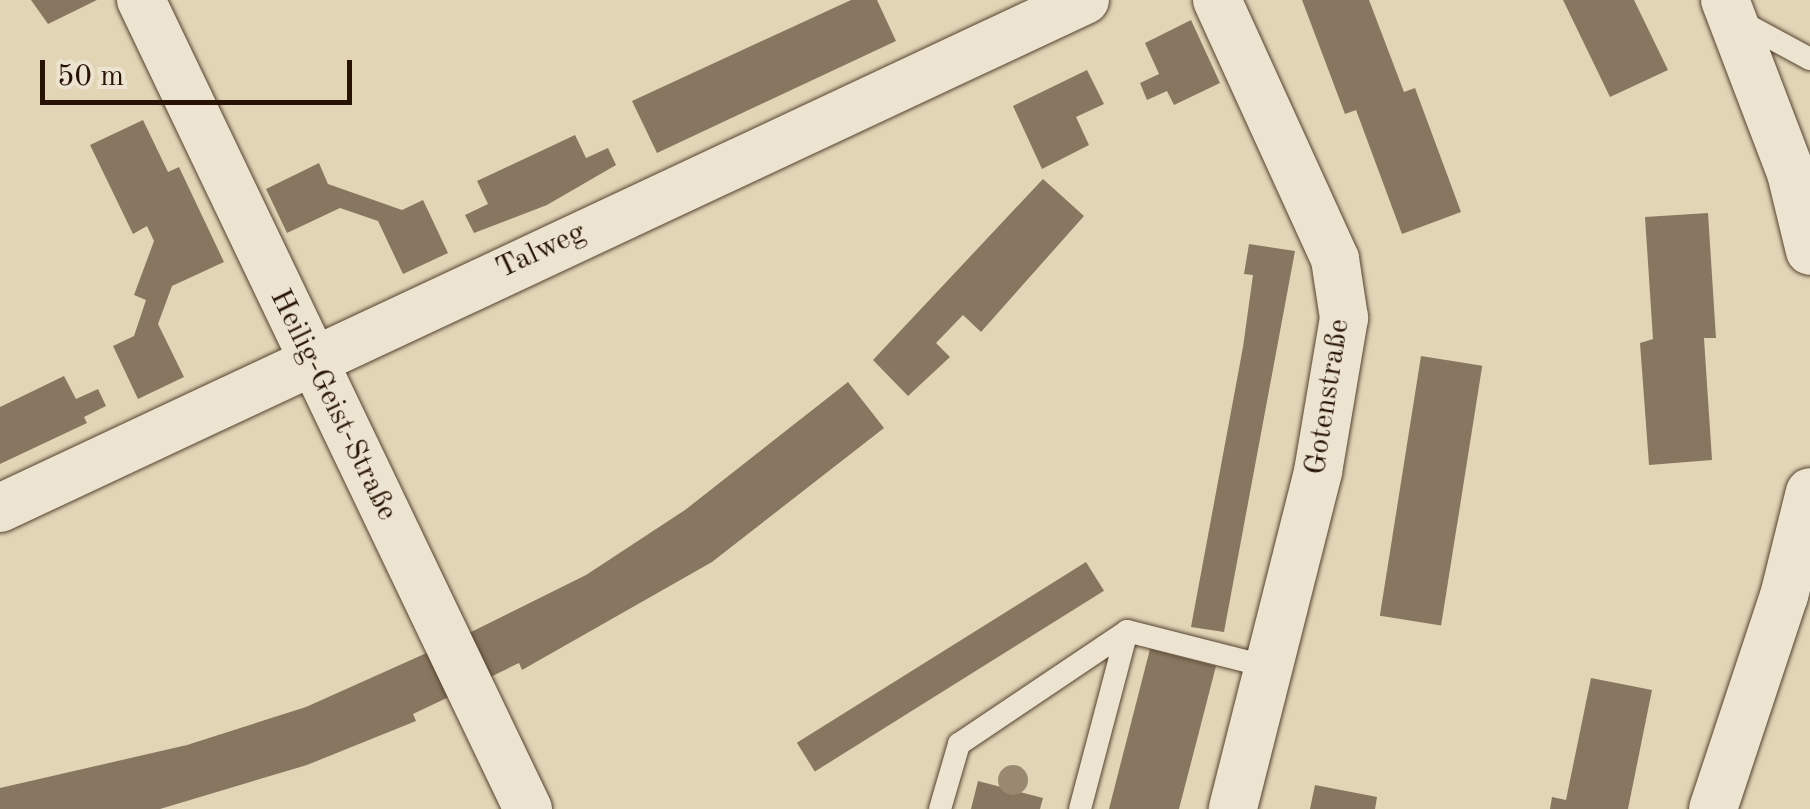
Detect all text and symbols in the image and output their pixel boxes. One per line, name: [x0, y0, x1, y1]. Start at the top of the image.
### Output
scale bar: [45, 40, 358, 102]
text: 50 m: [57, 62, 124, 92]
street label: Talweg: [491, 215, 591, 287]
street label: Heilig-Geist-Straße: [261, 283, 405, 527]
street label: Gotenstraße: [1298, 317, 1358, 477]

